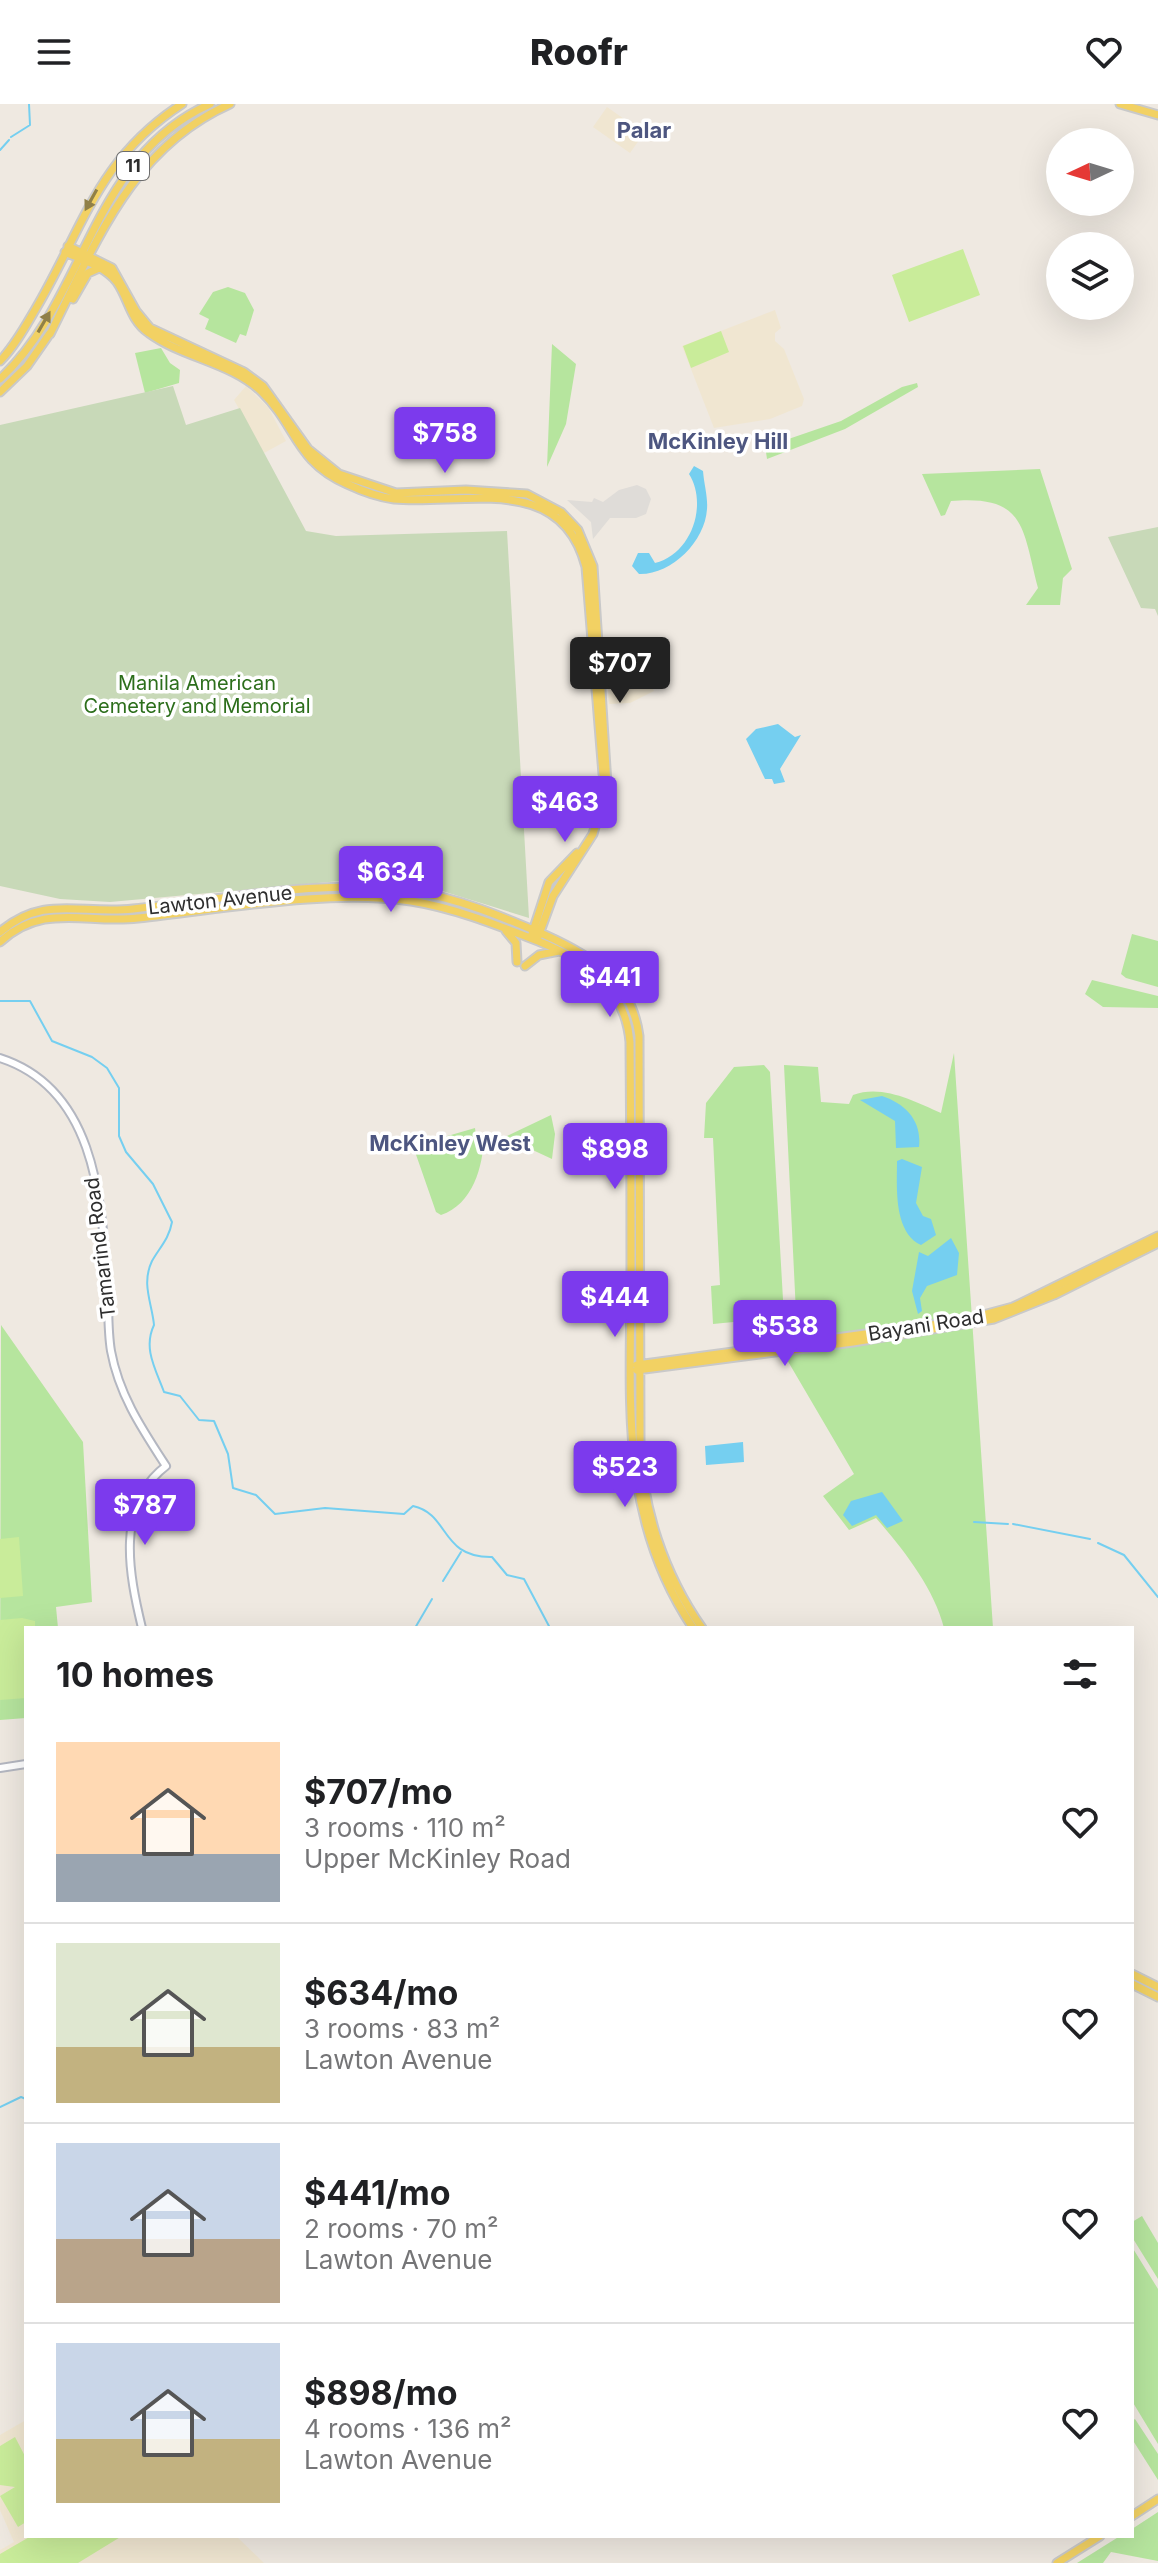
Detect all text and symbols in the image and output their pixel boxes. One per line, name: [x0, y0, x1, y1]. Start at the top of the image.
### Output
icon: menu: [32, 30, 76, 74]
text: Roofr: [530, 30, 628, 74]
icon: heart: [1082, 30, 1126, 74]
district label: Palar: [617, 117, 671, 143]
north arrow: [1046, 128, 1134, 216]
map controls: [1046, 128, 1134, 320]
road number: 11: [117, 152, 149, 180]
one-way arrow: [84, 189, 98, 211]
button: layers: [1046, 232, 1134, 320]
one-way arrow: [37, 311, 51, 333]
pin: $758: [398, 407, 492, 475]
text: $758: [412, 417, 478, 448]
district label: McKinley Hill: [648, 428, 788, 454]
pin: $707: [573, 637, 667, 705]
text: $707: [588, 647, 652, 678]
park label: Manila American Cemetery and Memorial: [83, 671, 311, 718]
pin: $463: [518, 776, 612, 844]
text: $463: [531, 786, 599, 817]
pin: $634: [344, 846, 438, 914]
text: $634: [357, 856, 425, 887]
street label: Lawton Avenue: [147, 880, 293, 920]
pin: $441: [563, 951, 657, 1019]
text: $441: [579, 961, 641, 992]
pin: $898: [568, 1123, 662, 1191]
district label: McKinley West: [369, 1130, 531, 1156]
text: $898: [581, 1133, 649, 1164]
street label: Tamarind Road: [79, 1176, 121, 1320]
pin: $444: [568, 1271, 662, 1339]
text: $444: [580, 1281, 650, 1312]
pin: $538: [738, 1300, 832, 1368]
street label: Bayani Road: [866, 1304, 986, 1346]
text: $538: [751, 1310, 819, 1341]
pin: $523: [578, 1441, 672, 1509]
text: $523: [592, 1451, 658, 1482]
pin: $787: [98, 1479, 192, 1547]
text: $787: [113, 1489, 177, 1520]
icon: filters: [1058, 1652, 1102, 1696]
text: 10 homes: [56, 1654, 214, 1695]
text: $707/mo: [304, 1771, 453, 1812]
icon: home: [120, 1774, 216, 1870]
icon: heart: [1058, 1800, 1102, 1844]
text: 3 rooms · 110 m²: [304, 1812, 506, 1843]
text: Upper McKinley Road: [304, 1843, 571, 1874]
text: $634/mo: [304, 1972, 458, 2013]
icon: home: [120, 1975, 216, 2071]
icon: heart: [1058, 2001, 1102, 2045]
text: 3 rooms · 83 m²: [304, 2013, 500, 2044]
text: Lawton Avenue: [304, 2044, 492, 2075]
text: $441/mo: [304, 2172, 451, 2213]
icon: home: [120, 2175, 216, 2271]
icon: heart: [1058, 2201, 1102, 2245]
text: 2 rooms · 70 m²: [304, 2213, 499, 2244]
text: Lawton Avenue: [304, 2244, 492, 2275]
text: $898/mo: [304, 2372, 458, 2413]
icon: home: [120, 2375, 216, 2471]
icon: heart: [1058, 2401, 1102, 2445]
text: 4 rooms · 136 m²: [304, 2413, 512, 2444]
text: Lawton Avenue: [304, 2444, 492, 2475]

